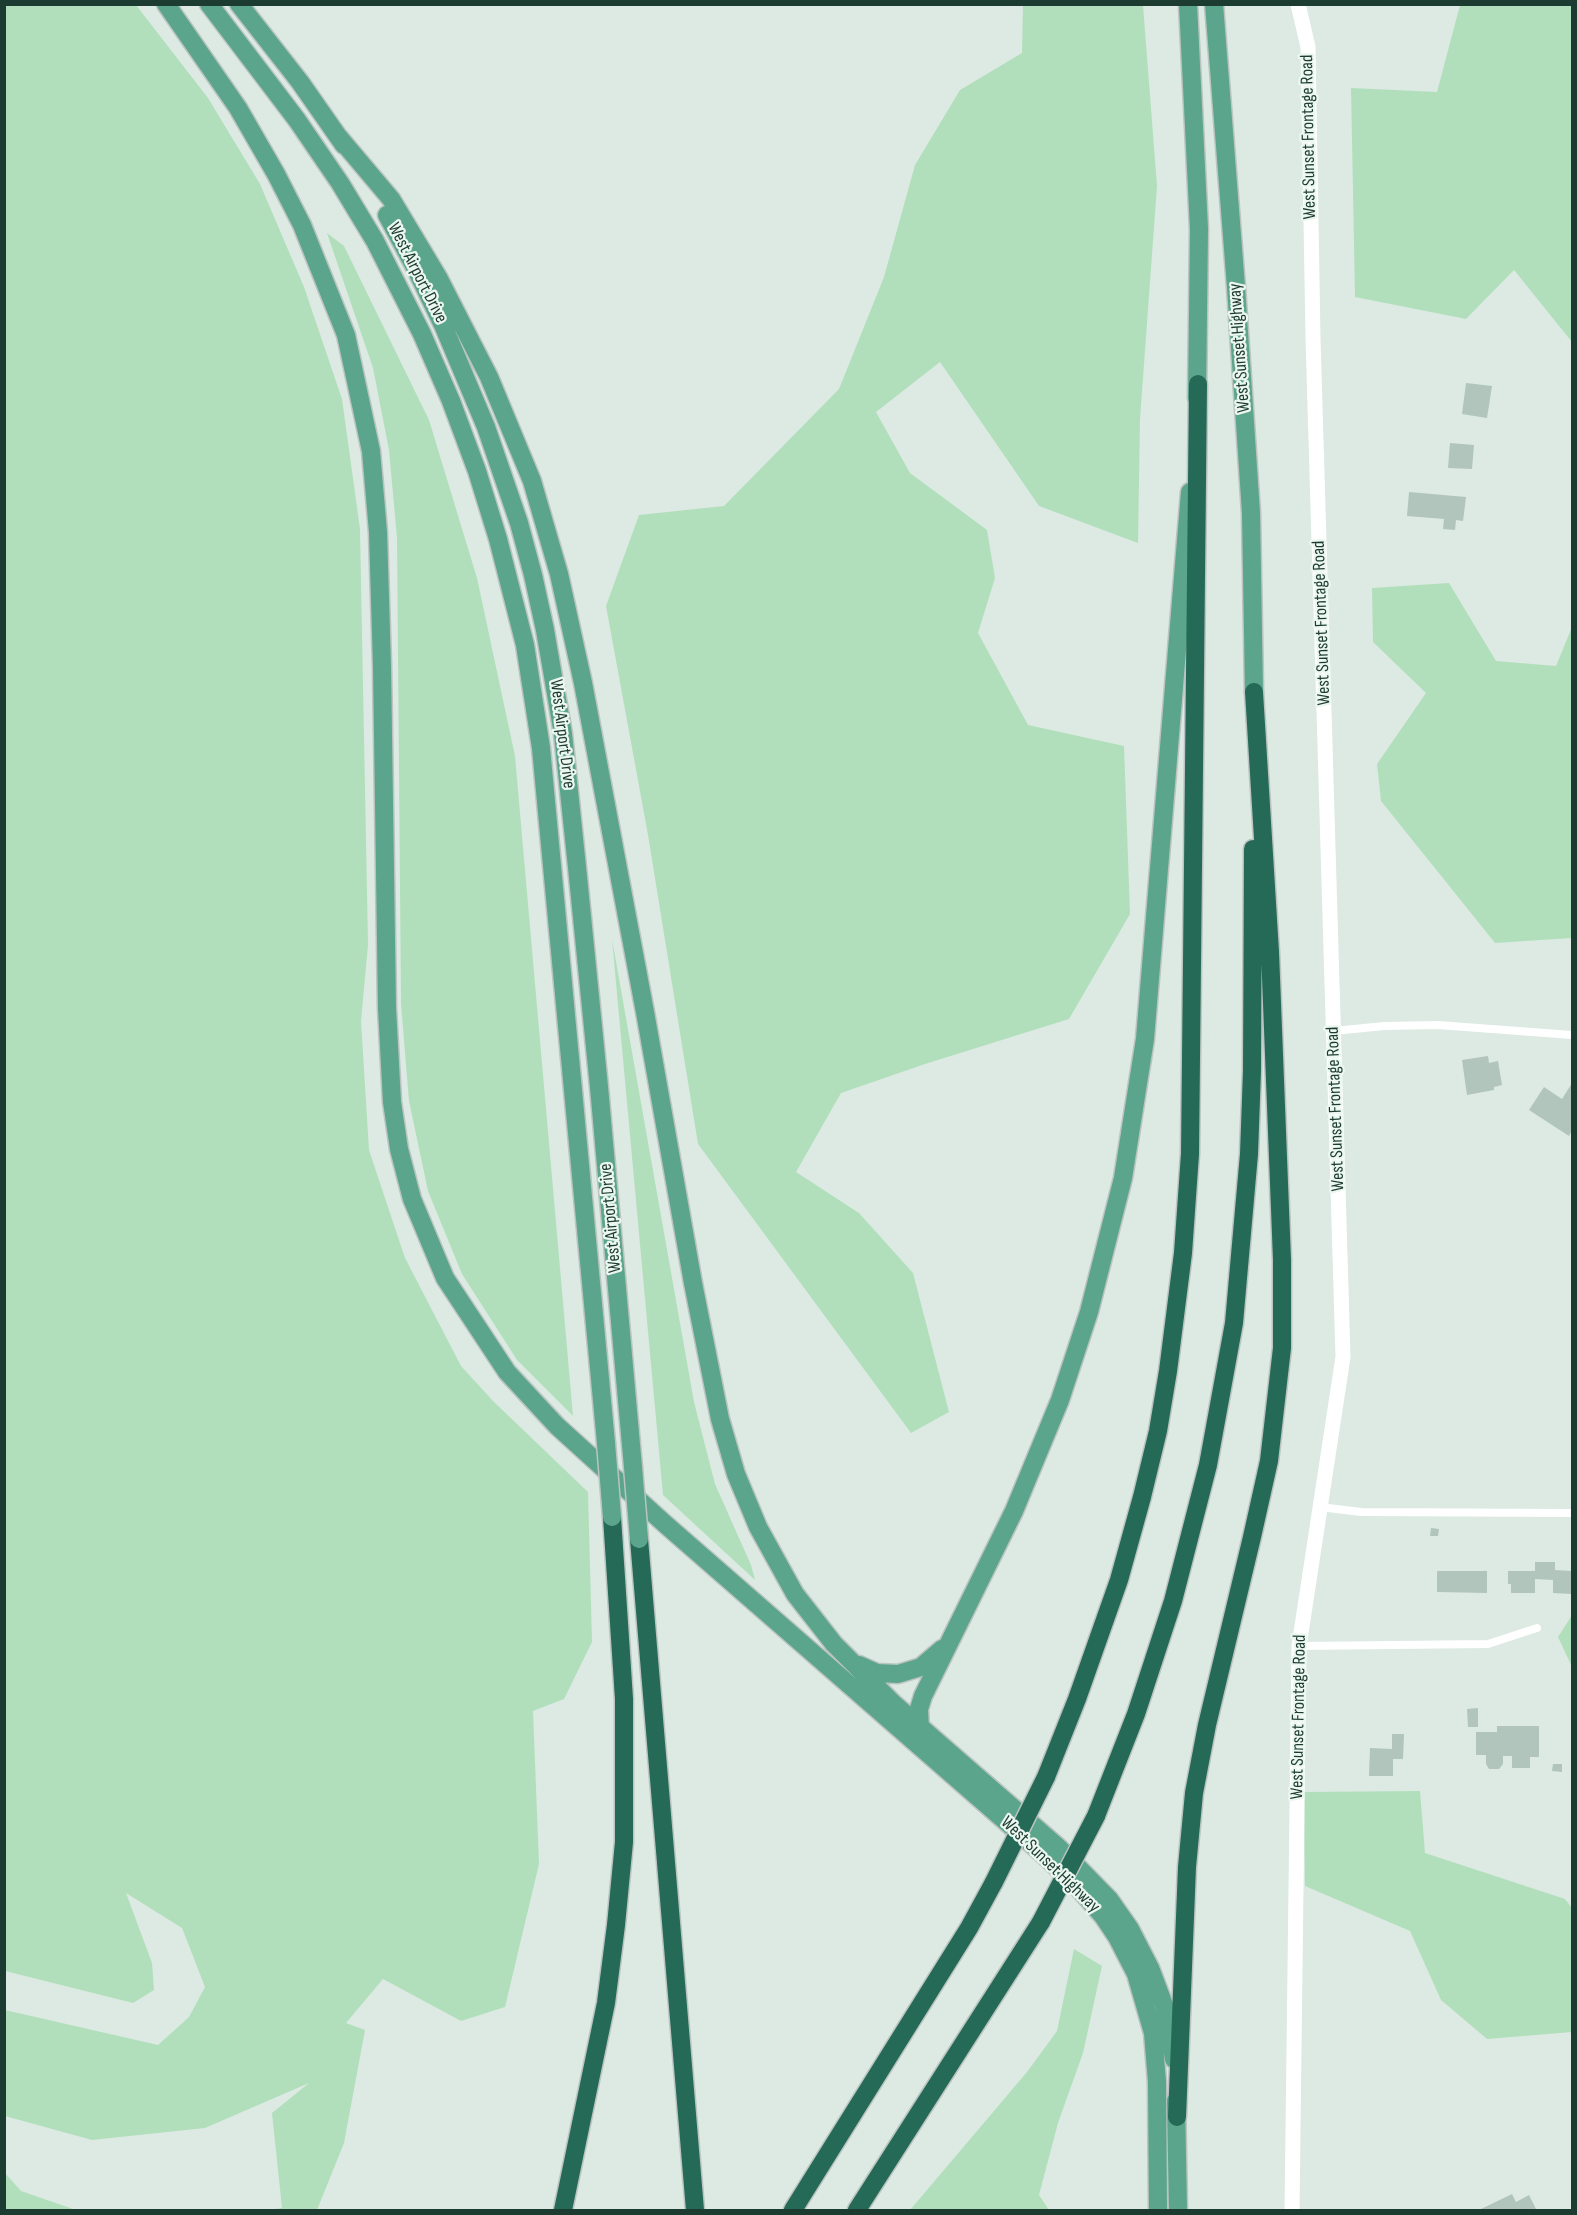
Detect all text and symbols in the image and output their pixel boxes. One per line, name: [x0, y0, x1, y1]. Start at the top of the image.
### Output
street label: West Sunset Frontage Road: [1297, 54, 1321, 220]
street label: West Airport Drive: [382, 219, 452, 327]
street label: West Sunset Highway: [1225, 283, 1255, 413]
street label: West Sunset Frontage Road: [1308, 540, 1336, 706]
street label: West Airport Drive: [545, 678, 579, 790]
street label: West Sunset Frontage Road: [1322, 1026, 1350, 1192]
street label: West Airport Drive: [595, 1162, 627, 1274]
street label: West Sunset Frontage Road: [1287, 1634, 1311, 1800]
street label: West Sunset Highway: [996, 1812, 1104, 1918]

